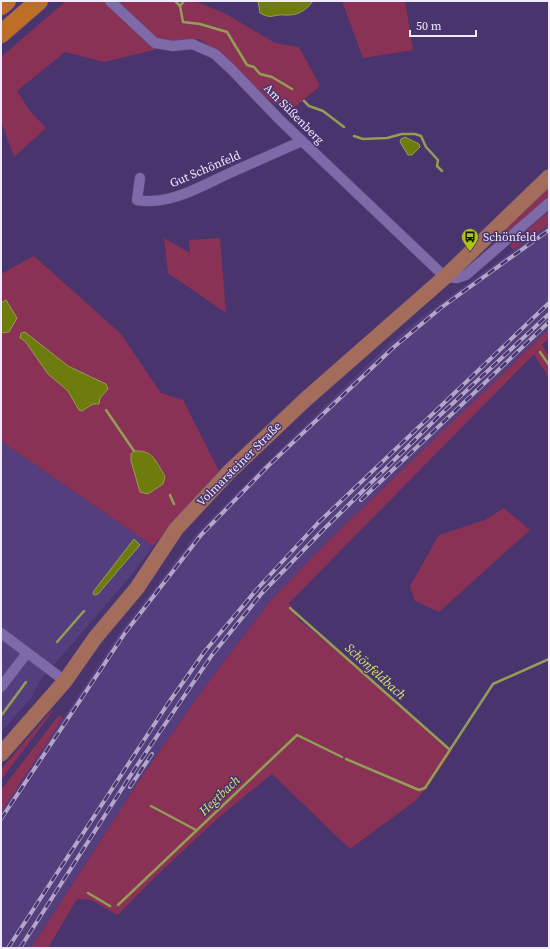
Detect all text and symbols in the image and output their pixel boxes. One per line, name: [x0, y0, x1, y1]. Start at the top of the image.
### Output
scale bar: [410, 12, 476, 38]
text: 50 m: [416, 18, 442, 34]
street label: Am Süßenberg: [260, 80, 328, 148]
street label: Gut Schönfeld: [167, 147, 243, 191]
bus stop icon: Schönfeld: [460, 227, 480, 252]
place label: Schönfeld: [483, 229, 537, 245]
street label: Volmarsteiner Straße: [193, 418, 285, 510]
water label: Schönfeldbach: [342, 639, 410, 703]
water label: Hegtbach: [194, 772, 244, 820]

